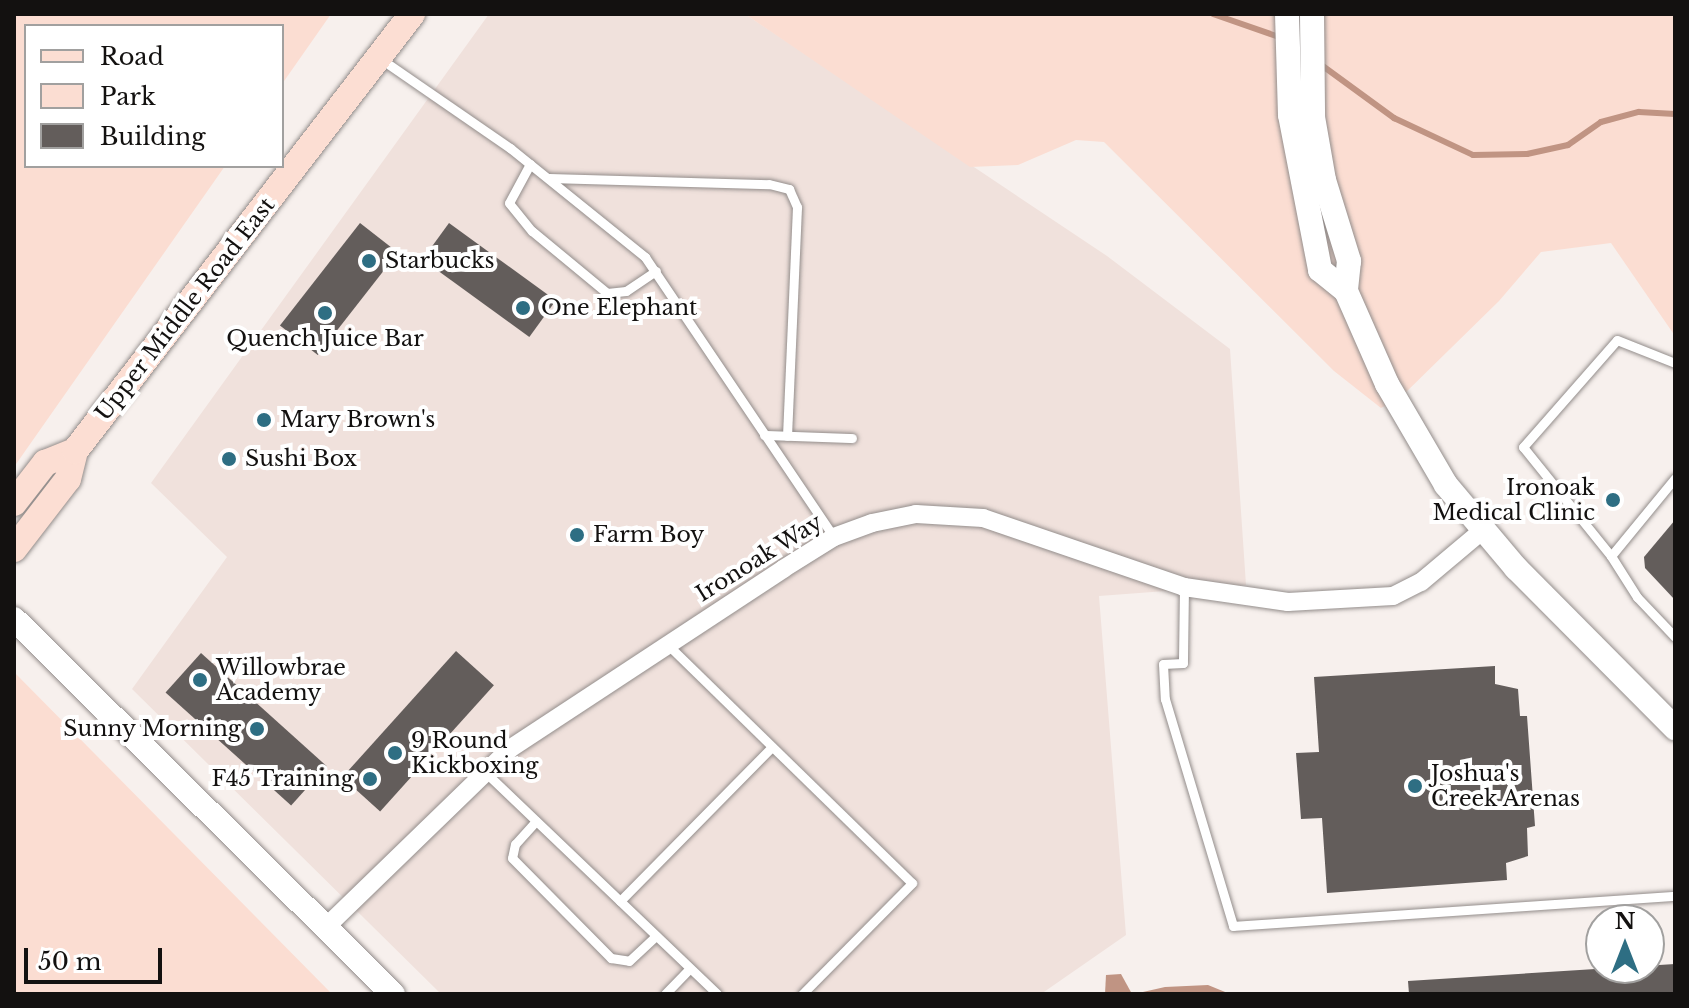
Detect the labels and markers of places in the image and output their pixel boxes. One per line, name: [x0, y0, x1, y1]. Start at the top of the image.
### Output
place label: Starbucks: [385, 248, 495, 274]
marker: Starbucks: [360, 252, 378, 270]
place label: One Elephant: [541, 295, 697, 321]
marker: One Elephant: [512, 297, 534, 319]
marker: Quench Juice Bar: [316, 304, 334, 322]
place label: Quench Juice Bar: [226, 326, 424, 352]
place label: Mary Brown's: [280, 407, 436, 433]
marker: Mary Brown's: [255, 411, 273, 429]
place label: Sushi Box: [245, 446, 357, 472]
marker: Sushi Box: [220, 450, 238, 468]
place label: Ironoak Medical Clinic: [1432, 474, 1595, 526]
marker: Ironoak Medical Clinic: [1602, 489, 1624, 511]
place label: Farm Boy: [593, 522, 704, 548]
marker: Farm Boy: [568, 526, 586, 544]
place label: Willowbrae Academy: [216, 654, 346, 706]
marker: Willowbrae Academy: [191, 671, 209, 689]
place label: Sunny Morning: [63, 716, 241, 742]
marker: Sunny Morning: [248, 720, 266, 738]
place label: 9 Round Kickboxing: [411, 727, 538, 778]
marker: 9 Round Kickboxing: [386, 744, 404, 762]
place label: Joshua's Creek Arenas: [1431, 760, 1581, 812]
place label: F45 Training: [211, 766, 354, 792]
marker: F45 Training: [361, 770, 379, 788]
marker: Joshua's Creek Arenas: [1406, 777, 1424, 795]

